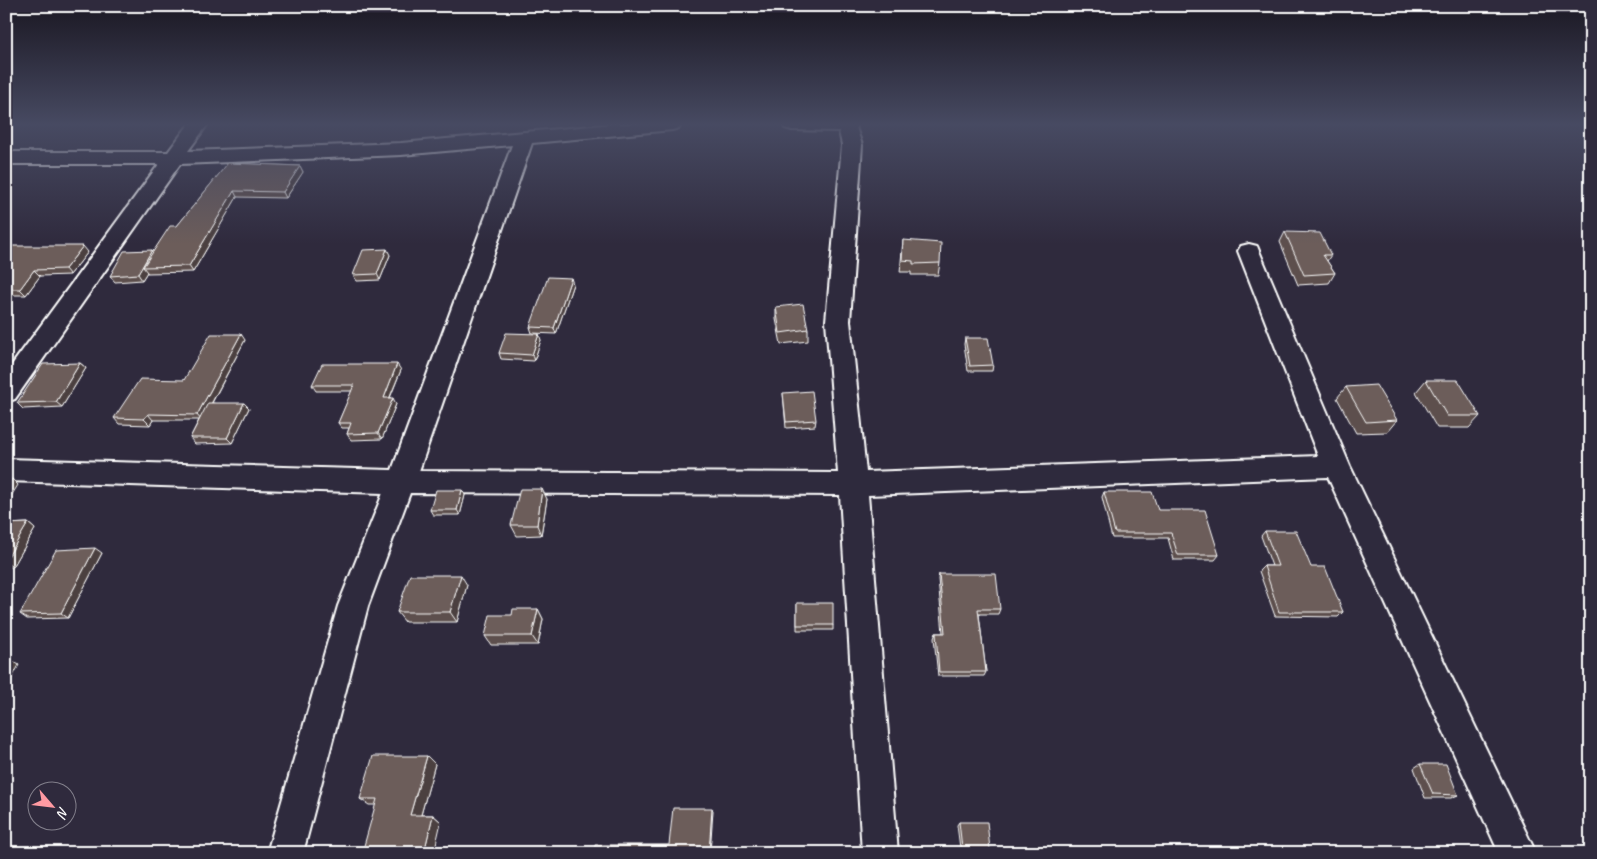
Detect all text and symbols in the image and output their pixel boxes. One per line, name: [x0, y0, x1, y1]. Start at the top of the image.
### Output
north arrow: [28, 782, 78, 832]
text: N: [52, 804, 73, 822]

